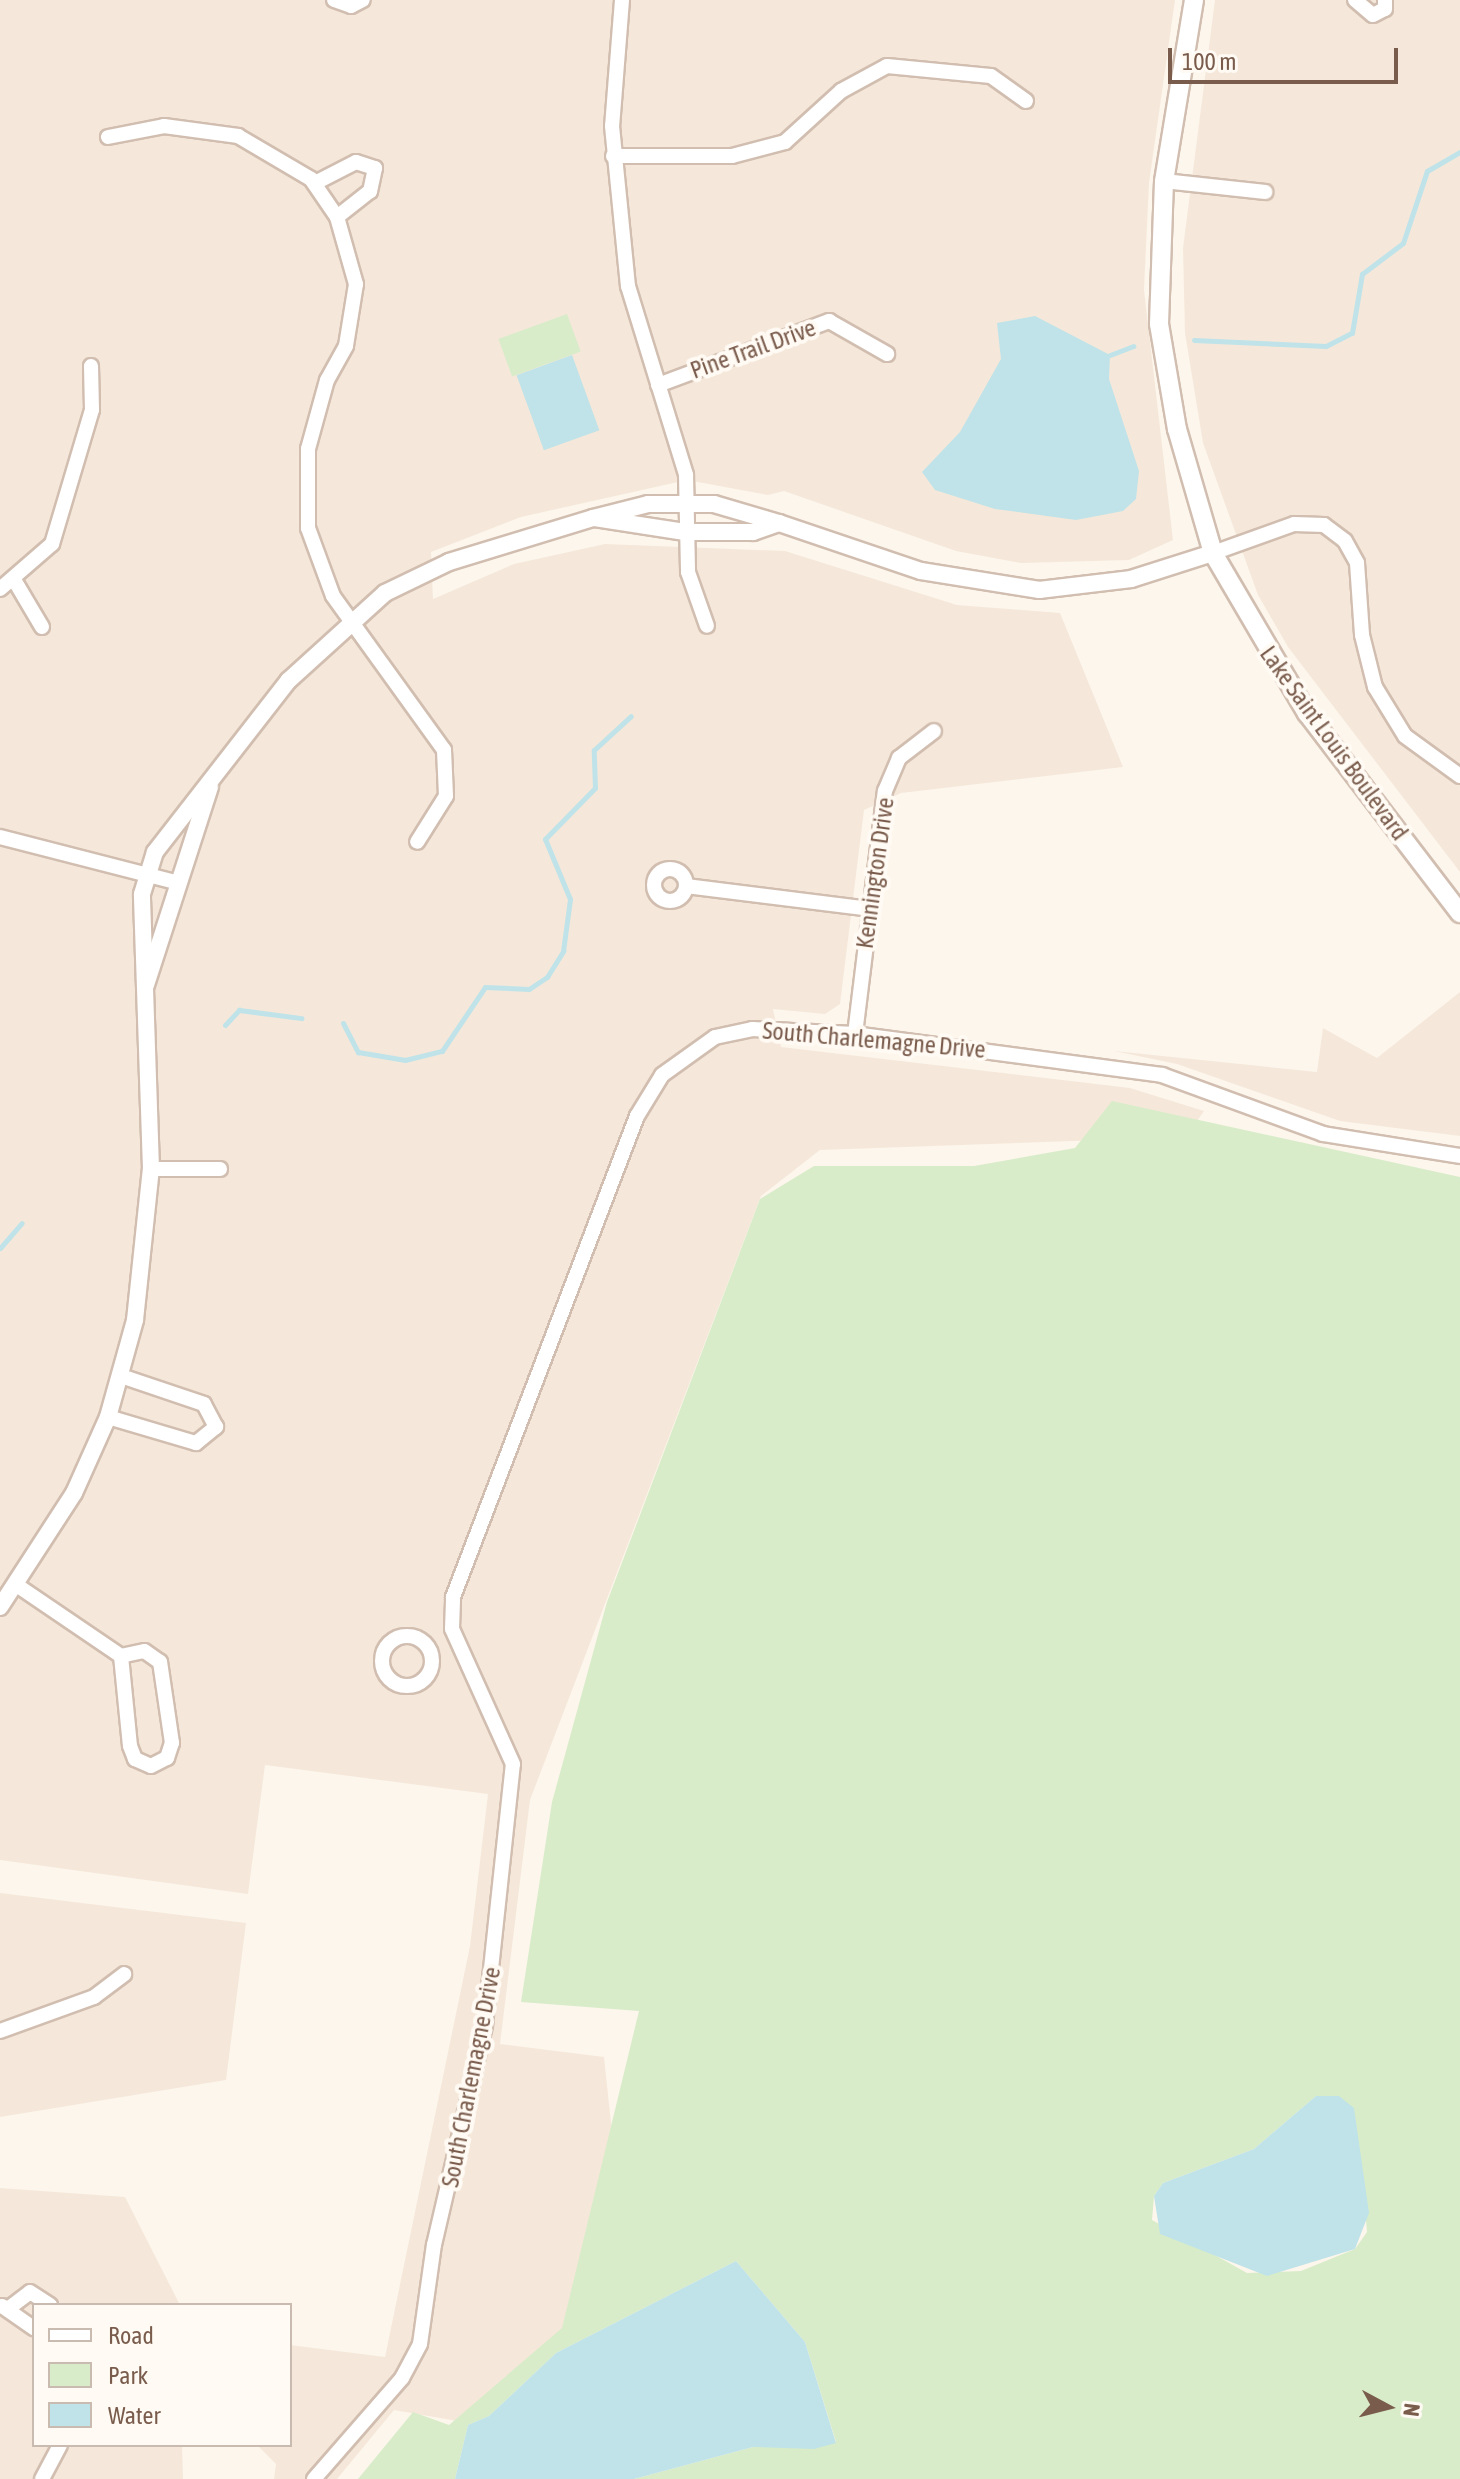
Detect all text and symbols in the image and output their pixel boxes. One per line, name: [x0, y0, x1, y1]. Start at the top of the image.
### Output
scale bar: [1172, 32, 1402, 82]
text: 100 m: [1182, 48, 1236, 75]
street label: Pine Trail Drive: [686, 313, 820, 385]
street label: Lake Saint Louis Boulevard: [1254, 640, 1414, 846]
street label: Kennington Drive: [850, 796, 900, 950]
street label: South Charlemagne Drive: [761, 1016, 987, 1064]
street label: South Charlemagne Drive: [436, 1964, 506, 2190]
legend: [32, 2303, 292, 2447]
text: Road: [108, 2322, 154, 2349]
text: Park: [108, 2362, 148, 2389]
north arrow: [1348, 2367, 1428, 2447]
text: Water: [108, 2402, 161, 2429]
text: N: [1398, 2402, 1426, 2418]

